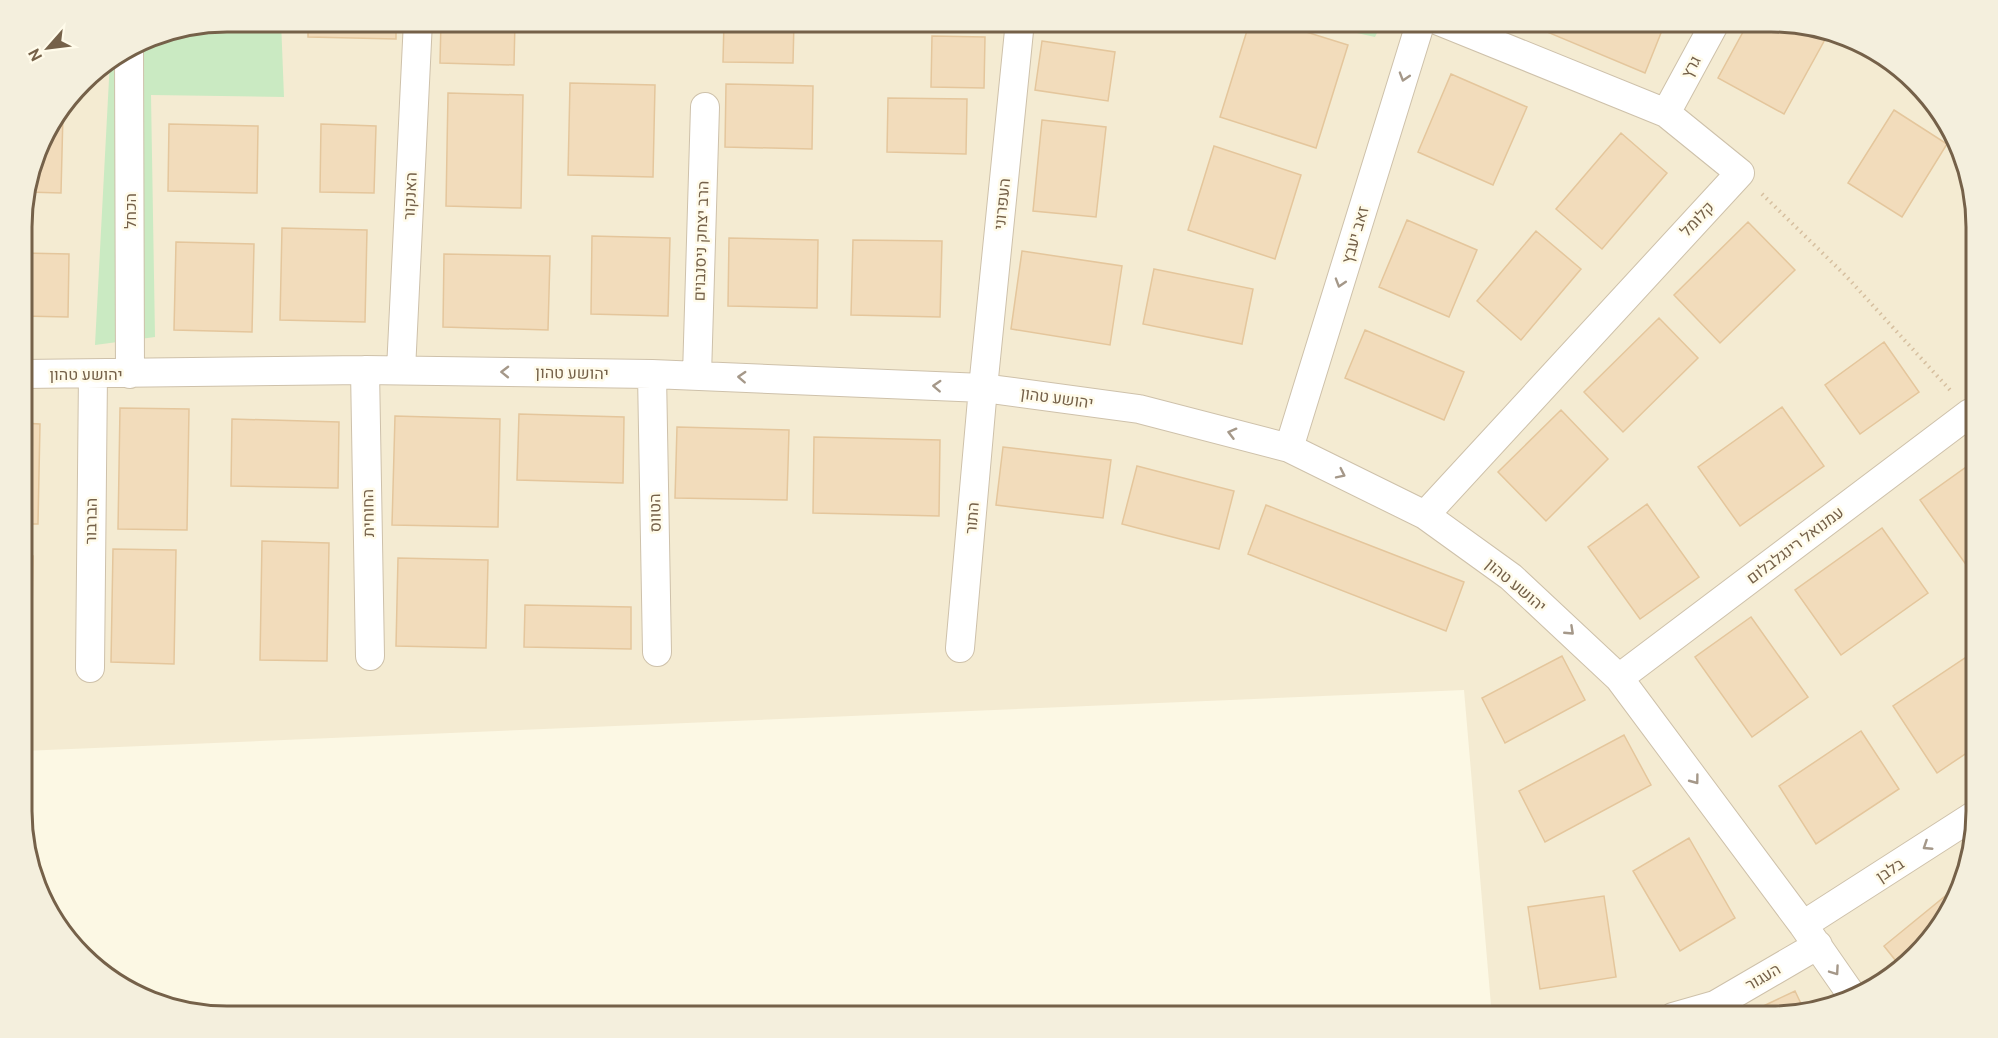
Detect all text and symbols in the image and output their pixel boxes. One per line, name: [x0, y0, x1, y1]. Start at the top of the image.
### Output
north arrow: [18, 18, 78, 78]
text: N: [24, 45, 46, 64]
street label: גרץ: [1677, 53, 1705, 81]
one-way arrow: [1398, 71, 1411, 82]
street label: האנקור: [399, 172, 421, 220]
street label: העפרוני: [990, 177, 1014, 231]
street label: הרב יצחק ניסנבוים: [689, 180, 713, 302]
street label: הכחל: [121, 193, 140, 229]
street label: קלומל: [1676, 197, 1718, 241]
street label: זאב יעבץ: [1337, 204, 1373, 266]
one-way arrow: [1335, 277, 1347, 288]
street label: יהושע טהון: [535, 363, 609, 383]
street label: יהושע טהון: [49, 365, 123, 384]
one-way arrow: [501, 366, 510, 378]
one-way arrow: [738, 371, 747, 384]
one-way arrow: [932, 379, 941, 392]
street label: יהושע טהון: [1019, 384, 1095, 412]
one-way arrow: [1227, 428, 1237, 441]
one-way arrow: [1335, 467, 1346, 478]
street label: החוחית: [358, 489, 378, 537]
street label: הטווס: [645, 493, 665, 533]
street label: הברבור: [81, 497, 101, 545]
street label: התור: [961, 501, 983, 535]
street label: עמנואל רינגלבלום: [1743, 502, 1847, 588]
street label: יהושע טהון: [1482, 554, 1550, 616]
one-way arrow: [1562, 624, 1573, 635]
one-way arrow: [1688, 773, 1699, 784]
one-way arrow: [1923, 839, 1934, 850]
street label: בלבן: [1872, 854, 1908, 886]
street label: העגור: [1742, 959, 1784, 995]
one-way arrow: [1828, 964, 1839, 975]

